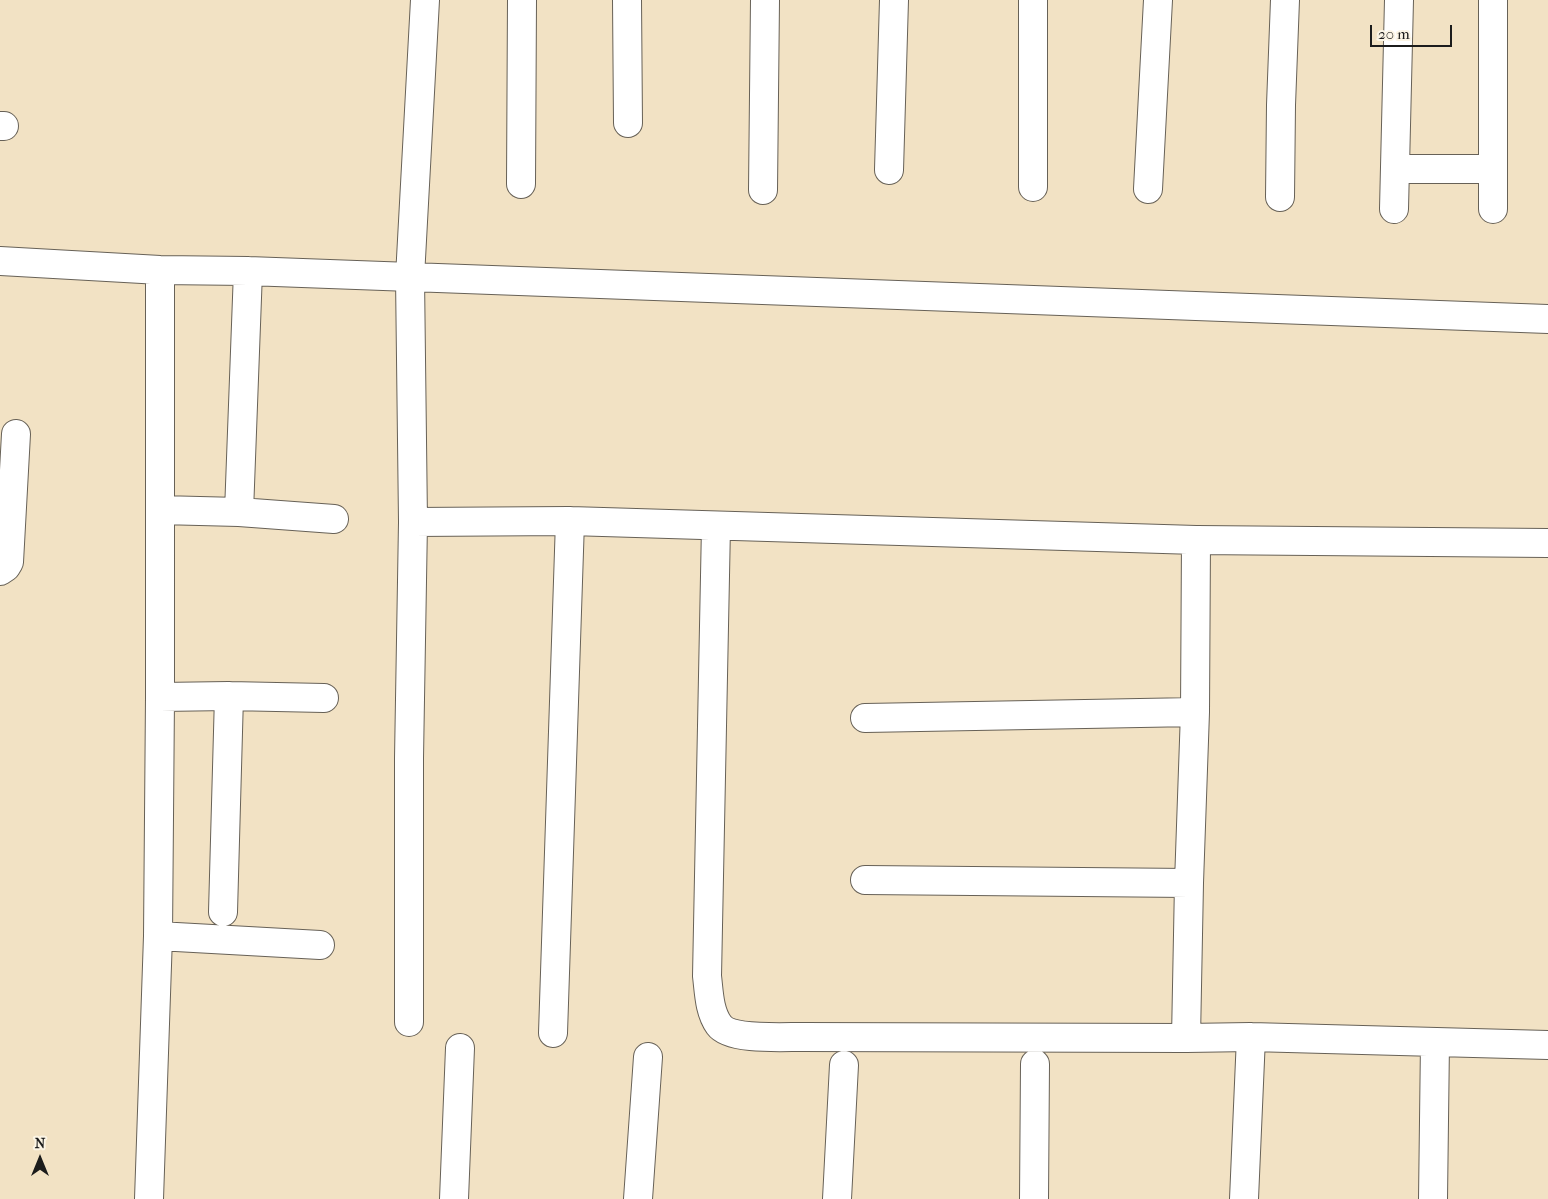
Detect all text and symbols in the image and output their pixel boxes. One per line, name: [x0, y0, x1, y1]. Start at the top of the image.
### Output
scale bar: [1373, 15, 1456, 47]
text: 20 m: [1378, 25, 1410, 43]
north arrow: [15, 1134, 65, 1184]
text: N: [35, 1135, 45, 1152]

